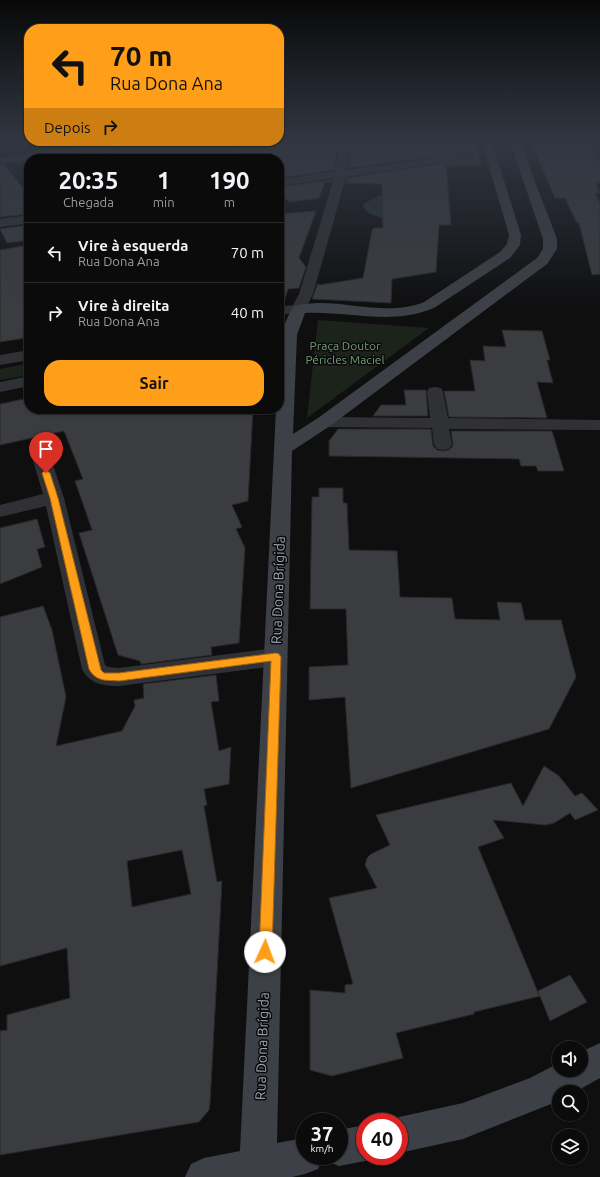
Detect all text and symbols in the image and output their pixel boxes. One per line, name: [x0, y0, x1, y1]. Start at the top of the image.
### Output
icon: left: [44, 40, 96, 92]
text: 70 m: [110, 40, 172, 71]
text: Rua Dona Ana: [110, 73, 223, 93]
icon: right: [99, 116, 121, 138]
text: Depois: [44, 119, 91, 136]
text: 20:35: [58, 167, 118, 194]
text: 1: [157, 167, 170, 194]
text: 190: [209, 167, 250, 194]
text: Chegada: [63, 195, 114, 209]
text: min: [153, 195, 175, 209]
text: m: [224, 195, 235, 209]
text: Vire à esquerda: [78, 237, 188, 254]
icon: left: [44, 242, 66, 264]
text: 70 m: [231, 244, 264, 261]
text: Rua Dona Ana: [78, 254, 160, 268]
text: Vire à direita: [78, 297, 170, 314]
icon: right: [44, 302, 66, 324]
text: 40 m: [231, 304, 264, 321]
text: Rua Dona Ana: [78, 314, 160, 328]
park label: Praça Doutor Péricles Maciel: [305, 339, 385, 366]
button: Sair: [44, 360, 264, 406]
pin: [29, 432, 63, 473]
icon: arrive: [35, 438, 57, 460]
street label: Rua Dona Brígida: [268, 536, 288, 644]
position arrow: [244, 931, 286, 973]
street label: Rua Dona Brígida: [252, 992, 272, 1100]
map controls: [552, 1041, 588, 1165]
button: sound: [552, 1041, 588, 1077]
button: search: [552, 1085, 588, 1121]
speed limit sign: 40: [356, 1113, 408, 1165]
text: 37: [311, 1122, 333, 1145]
button: layers: [552, 1129, 588, 1165]
text: km/h: [310, 1143, 334, 1154]

